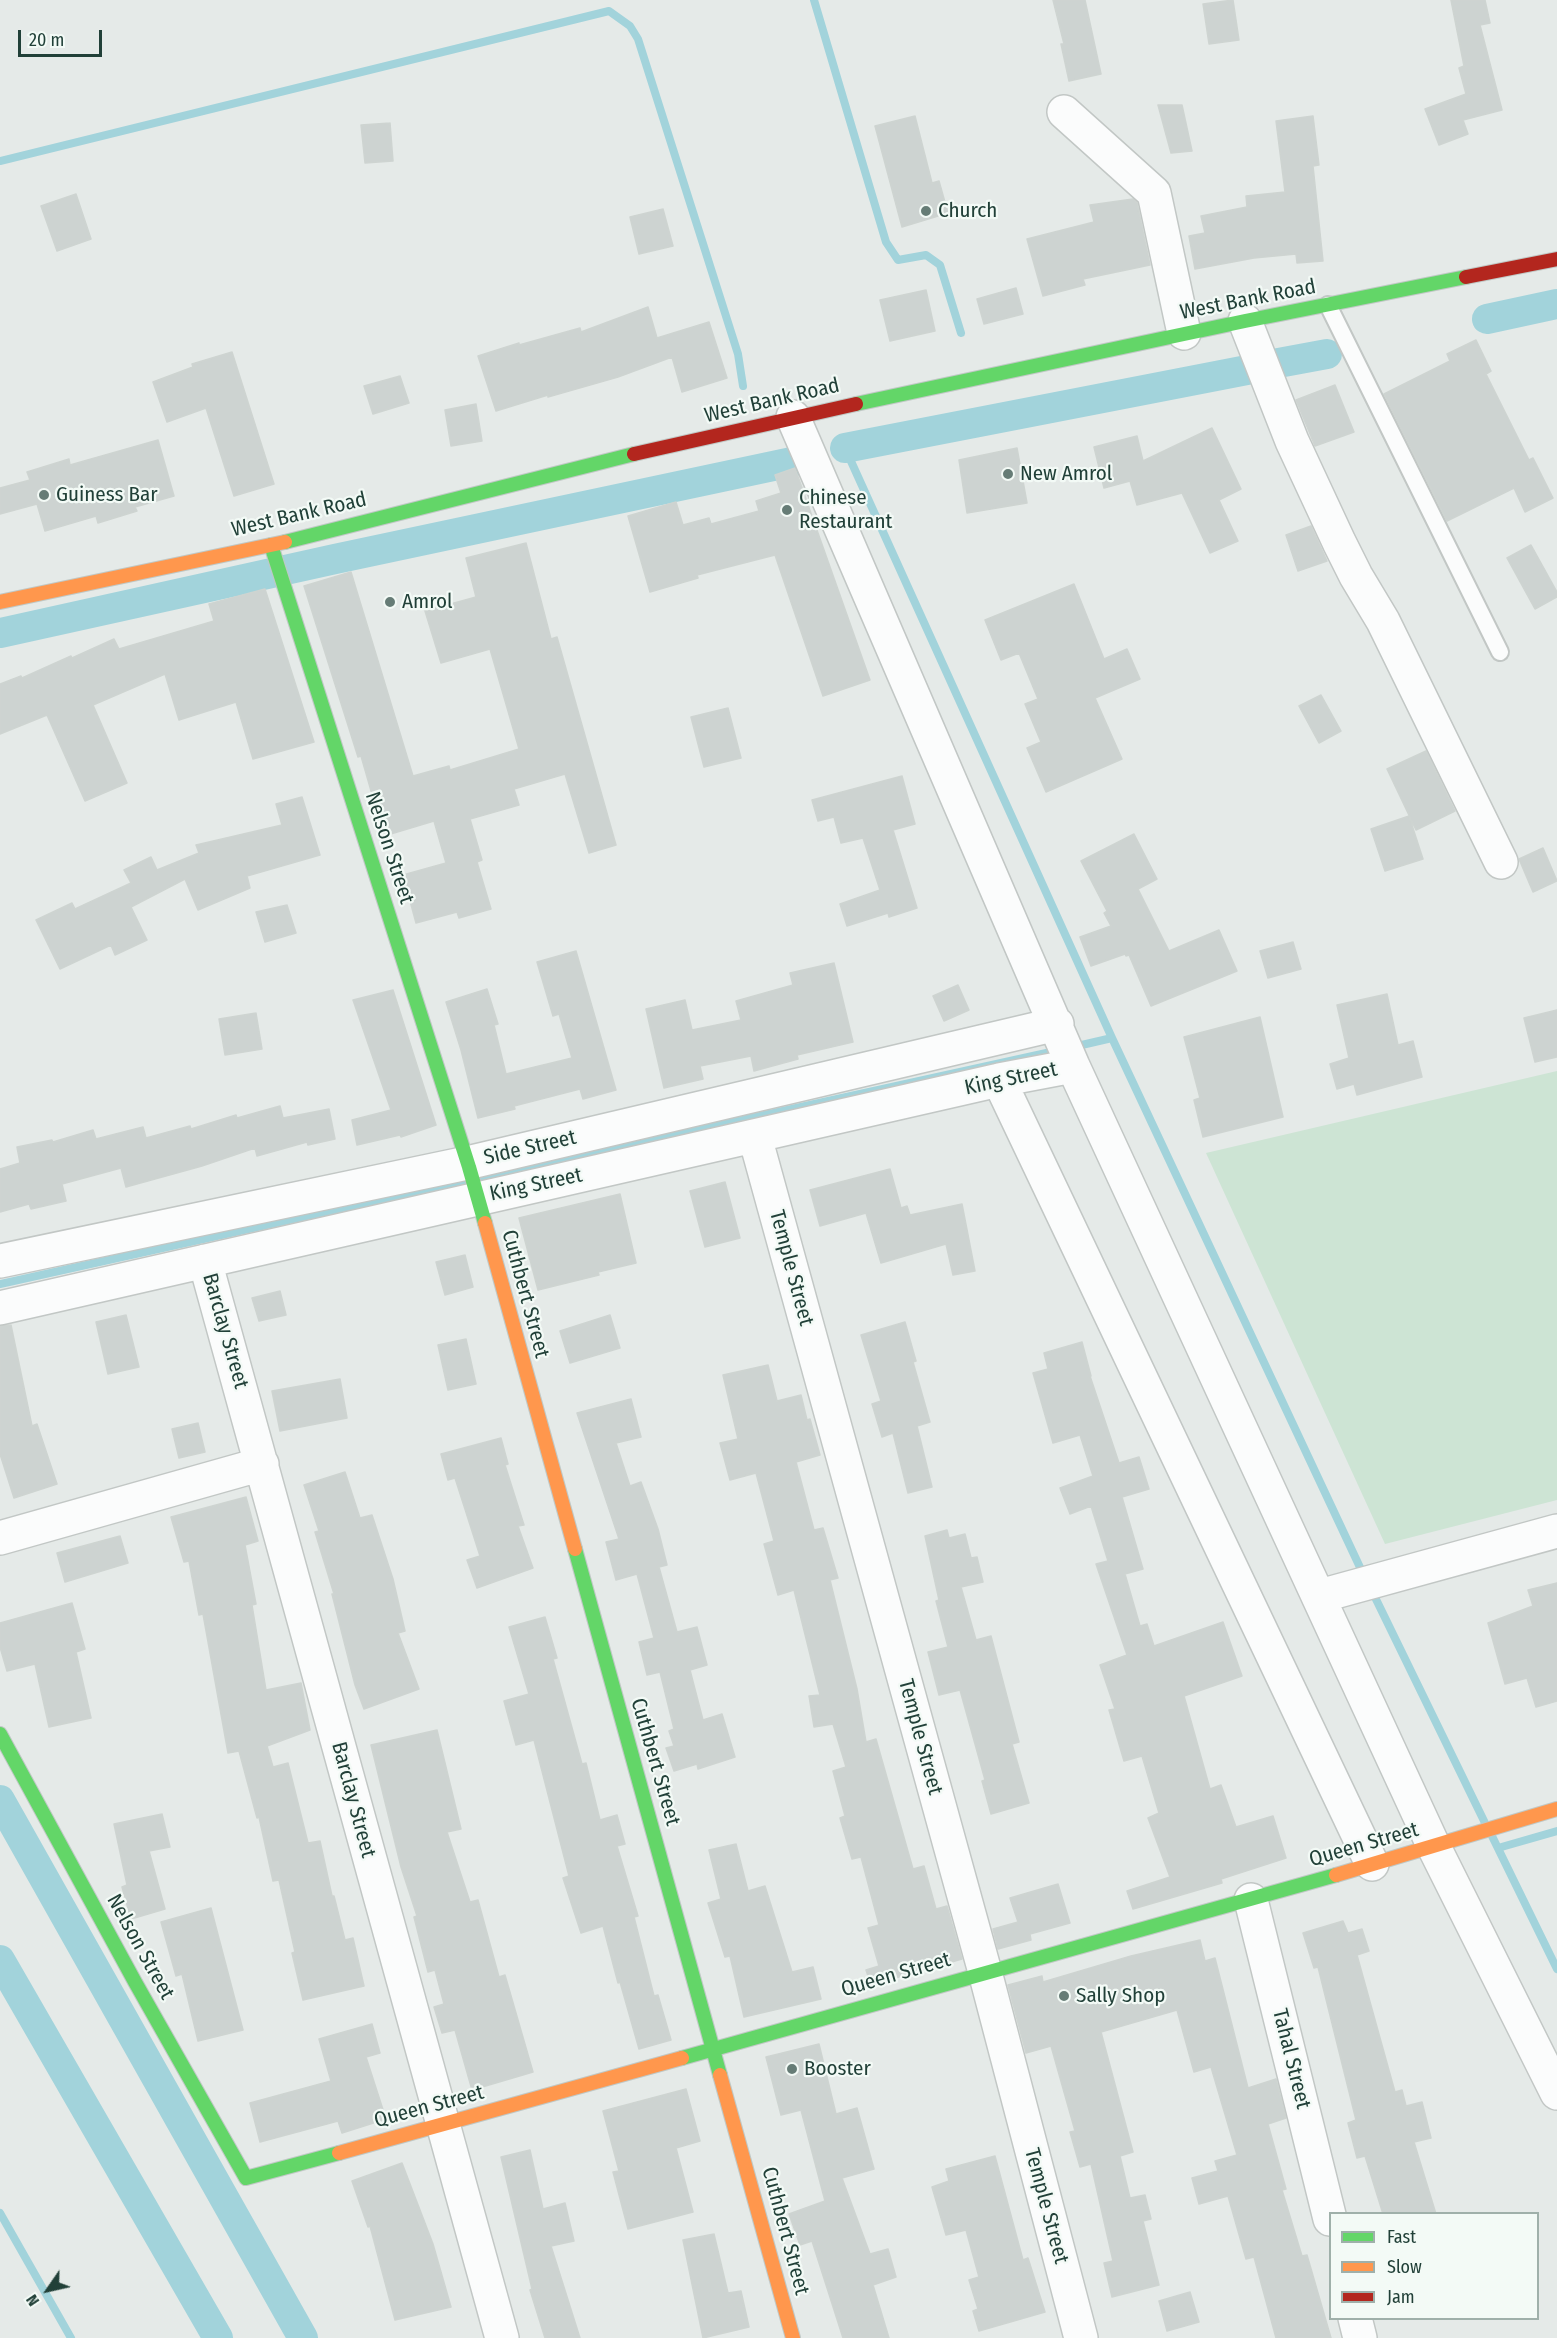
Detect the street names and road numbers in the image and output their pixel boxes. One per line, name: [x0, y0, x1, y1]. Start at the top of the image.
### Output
street label: West Bank Road: [1178, 274, 1318, 326]
street label: West Bank Road: [702, 373, 842, 429]
street label: West Bank Road: [229, 487, 369, 543]
street label: Nelson Street: [359, 789, 419, 907]
street label: King Street: [962, 1057, 1060, 1101]
street label: Side Street: [481, 1125, 579, 1171]
street label: King Street: [487, 1163, 585, 1207]
street label: Temple Street: [763, 1207, 819, 1329]
street label: Cuthbert Street: [496, 1227, 554, 1361]
street label: Barclay Street: [197, 1270, 253, 1392]
street label: Temple Street: [892, 1676, 948, 1798]
street label: Cuthbert Street: [625, 1695, 685, 1829]
street label: Barclay Street: [325, 1739, 381, 1861]
street label: Queen Street: [1306, 1817, 1422, 1873]
street label: Nelson Street: [101, 1890, 179, 2004]
street label: Queen Street: [838, 1947, 954, 2003]
street label: Tahal Street: [1266, 2006, 1316, 2112]
street label: Queen Street: [371, 2080, 487, 2134]
street label: Temple Street: [1018, 2145, 1074, 2267]
street label: Cuthbert Street: [756, 2164, 814, 2298]

